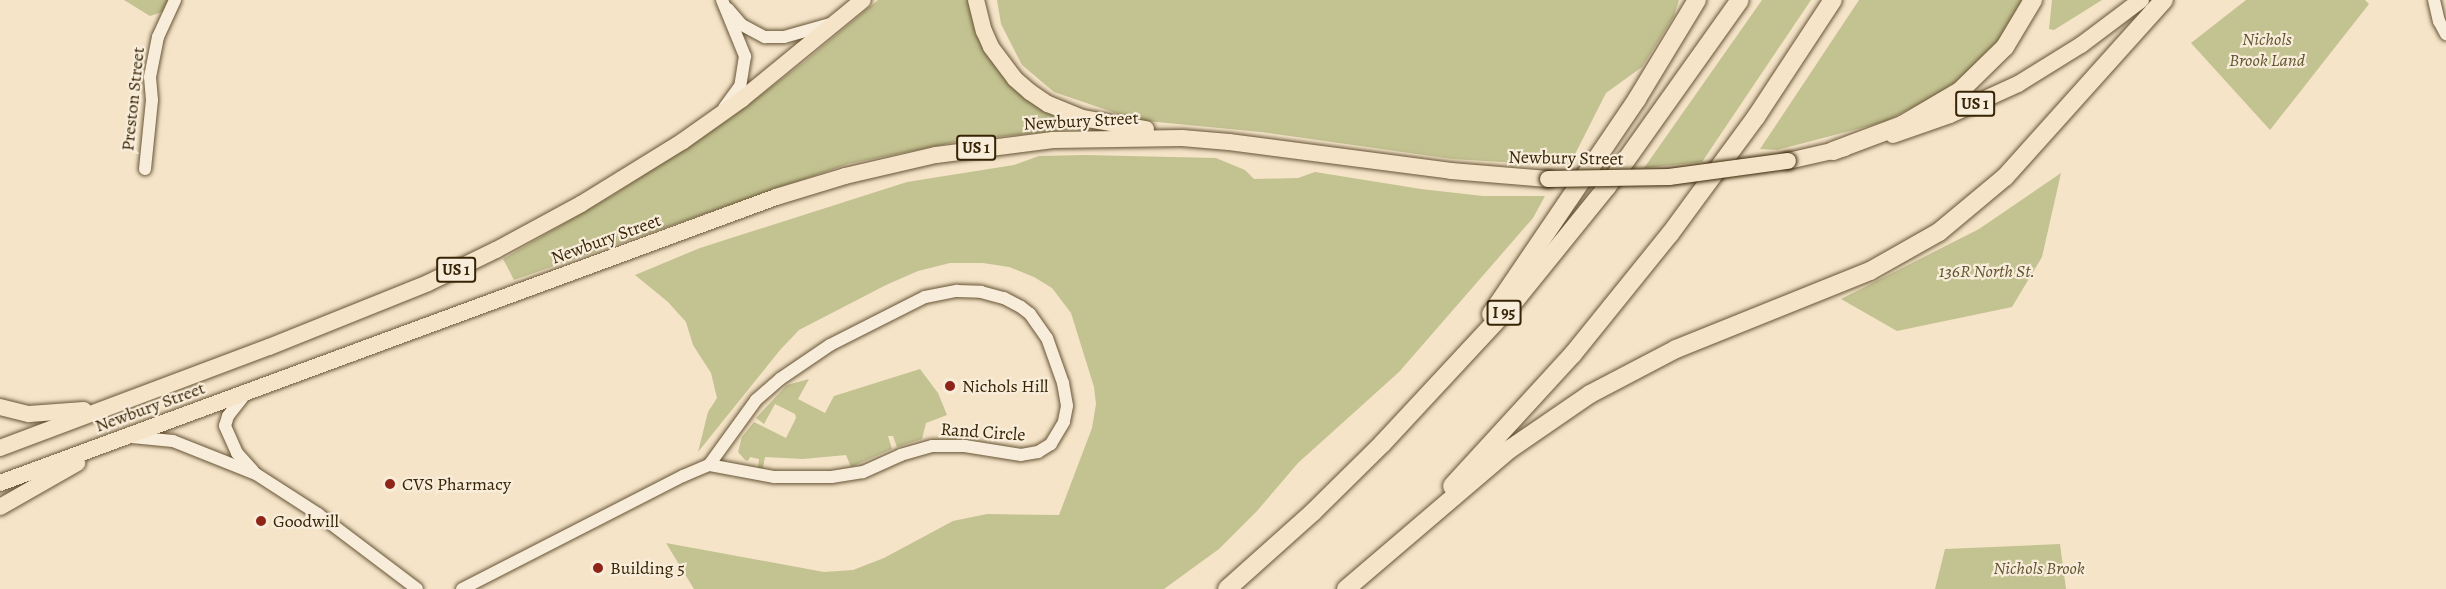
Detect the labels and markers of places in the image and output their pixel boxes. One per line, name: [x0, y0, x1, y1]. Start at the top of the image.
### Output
place label: Nichols Hill: [962, 375, 1048, 397]
marker: Nichols Hill: [943, 379, 957, 393]
place label: CVS Pharmacy: [402, 473, 511, 495]
marker: CVS Pharmacy: [383, 477, 397, 491]
place label: Goodwill: [273, 510, 339, 532]
marker: Goodwill: [254, 514, 268, 528]
place label: Building 5: [610, 557, 685, 579]
marker: Building 5: [591, 561, 605, 575]

